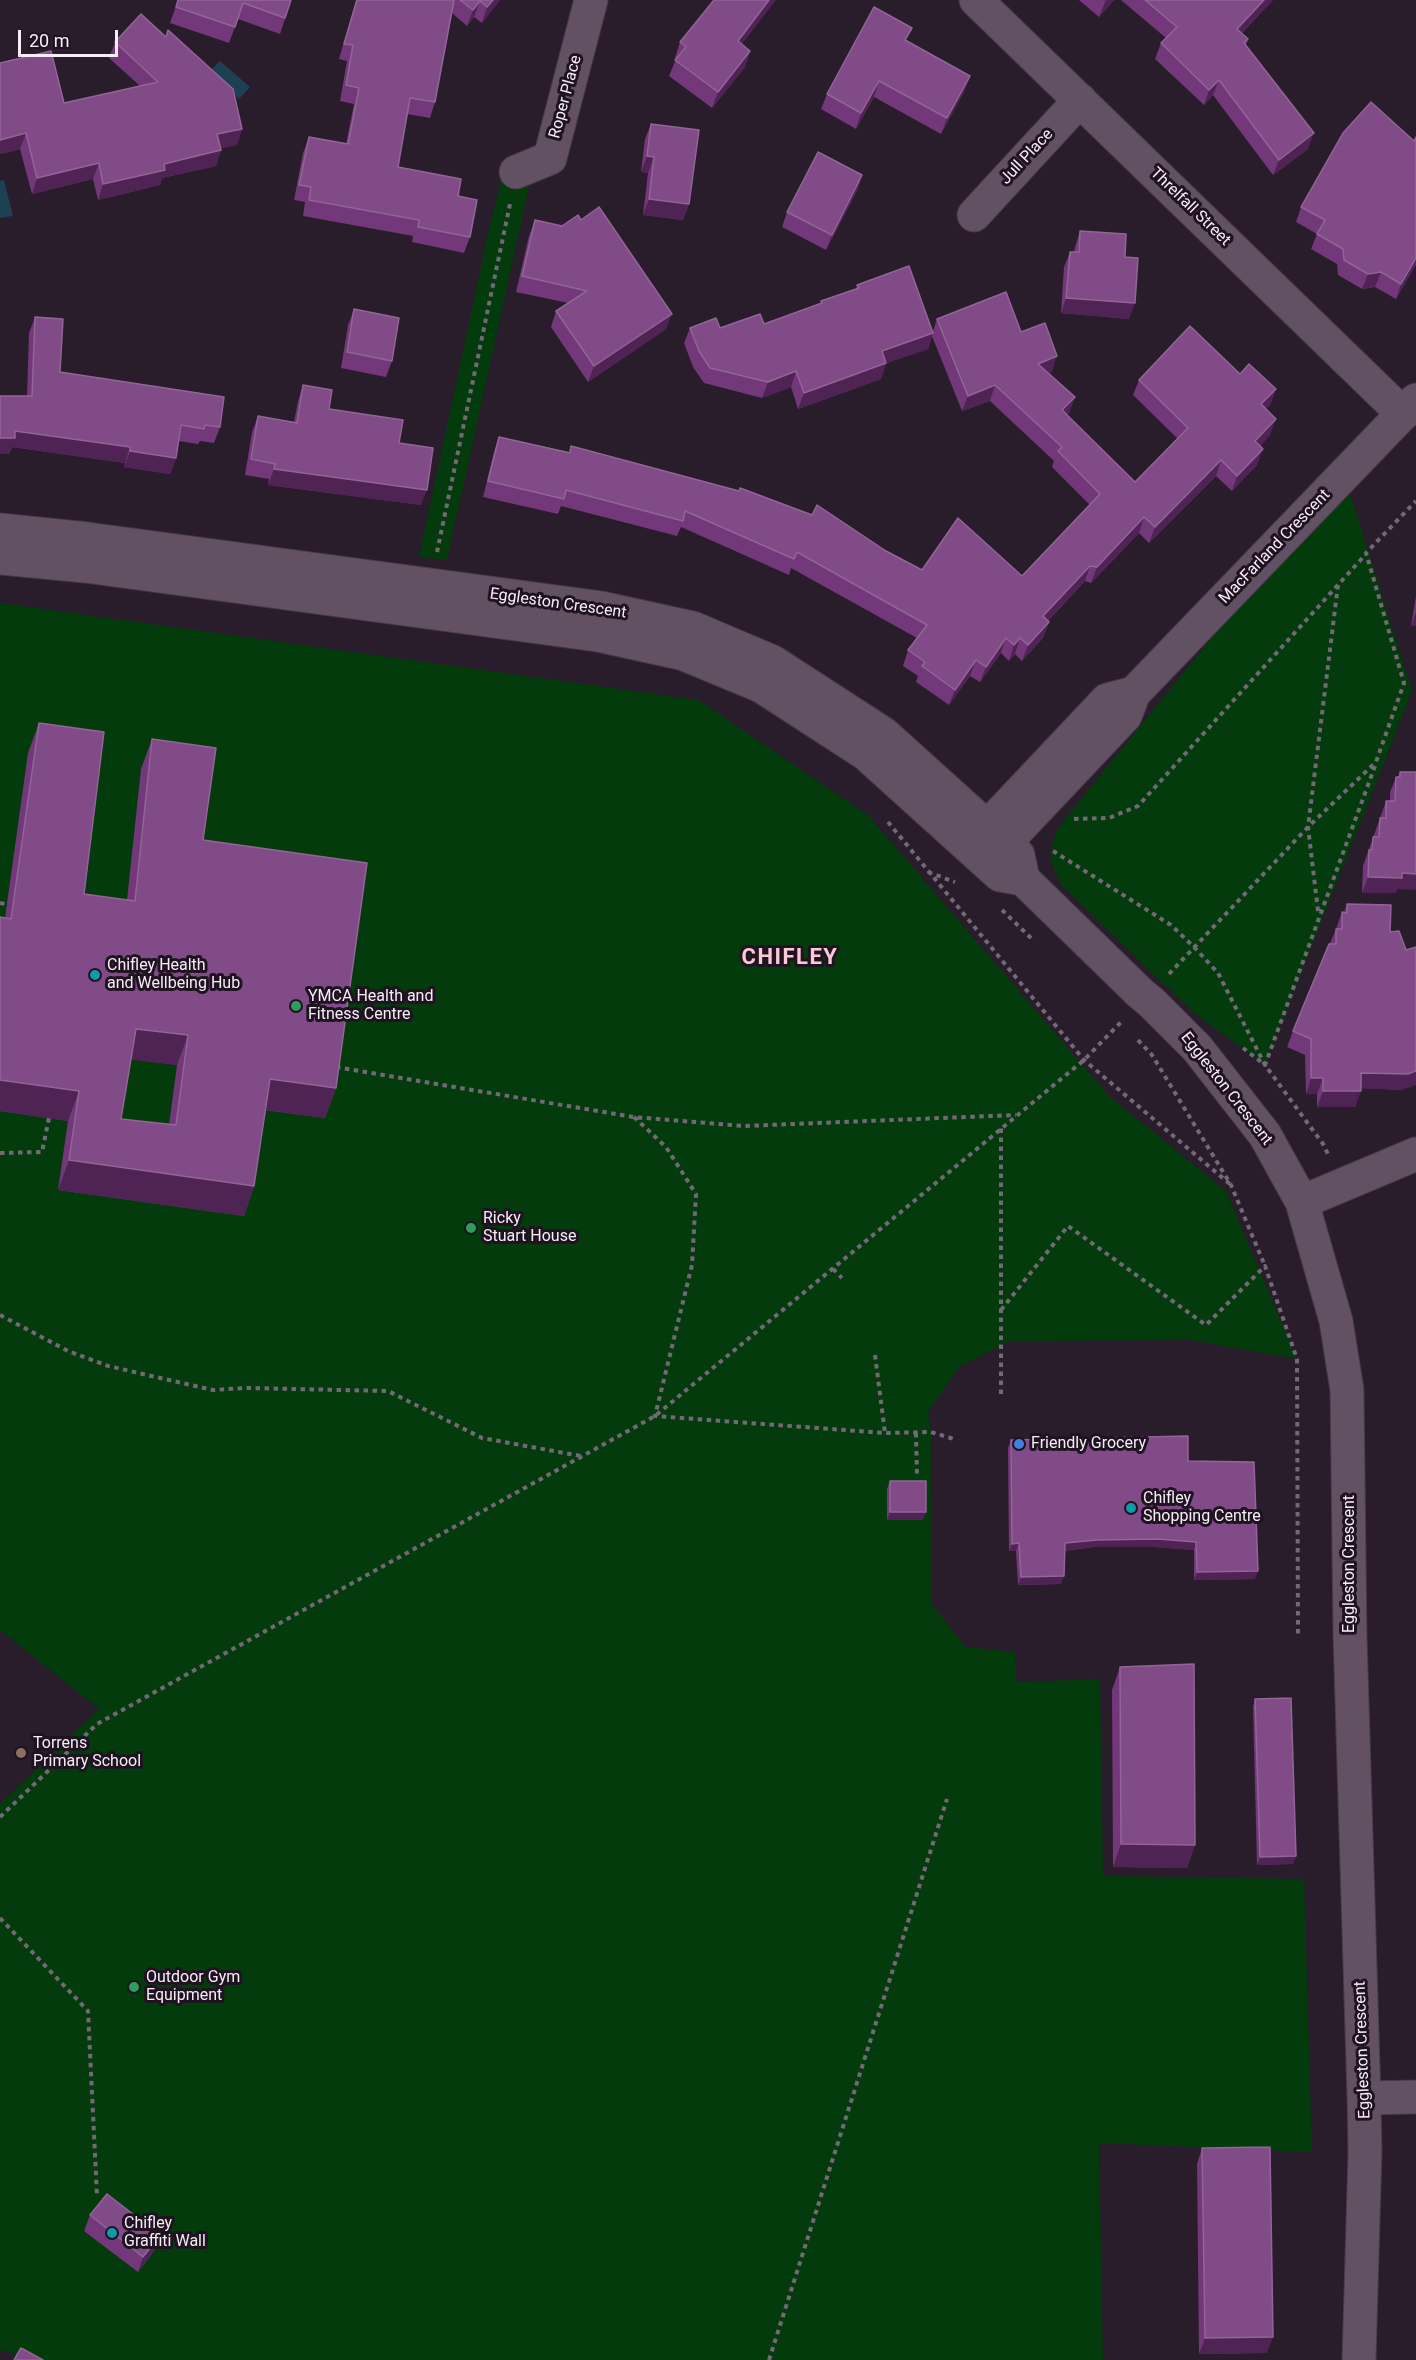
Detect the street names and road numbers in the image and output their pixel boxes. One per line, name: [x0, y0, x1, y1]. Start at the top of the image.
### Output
street label: Roper Place: [546, 53, 586, 141]
street label: Jull Place: [996, 125, 1058, 189]
street label: Threlfall Street: [1146, 164, 1234, 250]
street label: MacFarland Crescent: [1215, 486, 1335, 608]
street label: Eggleston Crescent: [488, 585, 628, 623]
street label: Eggleston Crescent: [1176, 1029, 1276, 1149]
street label: Eggleston Crescent: [1340, 1495, 1360, 1633]
street label: Eggleston Crescent: [1351, 1981, 1375, 2119]

